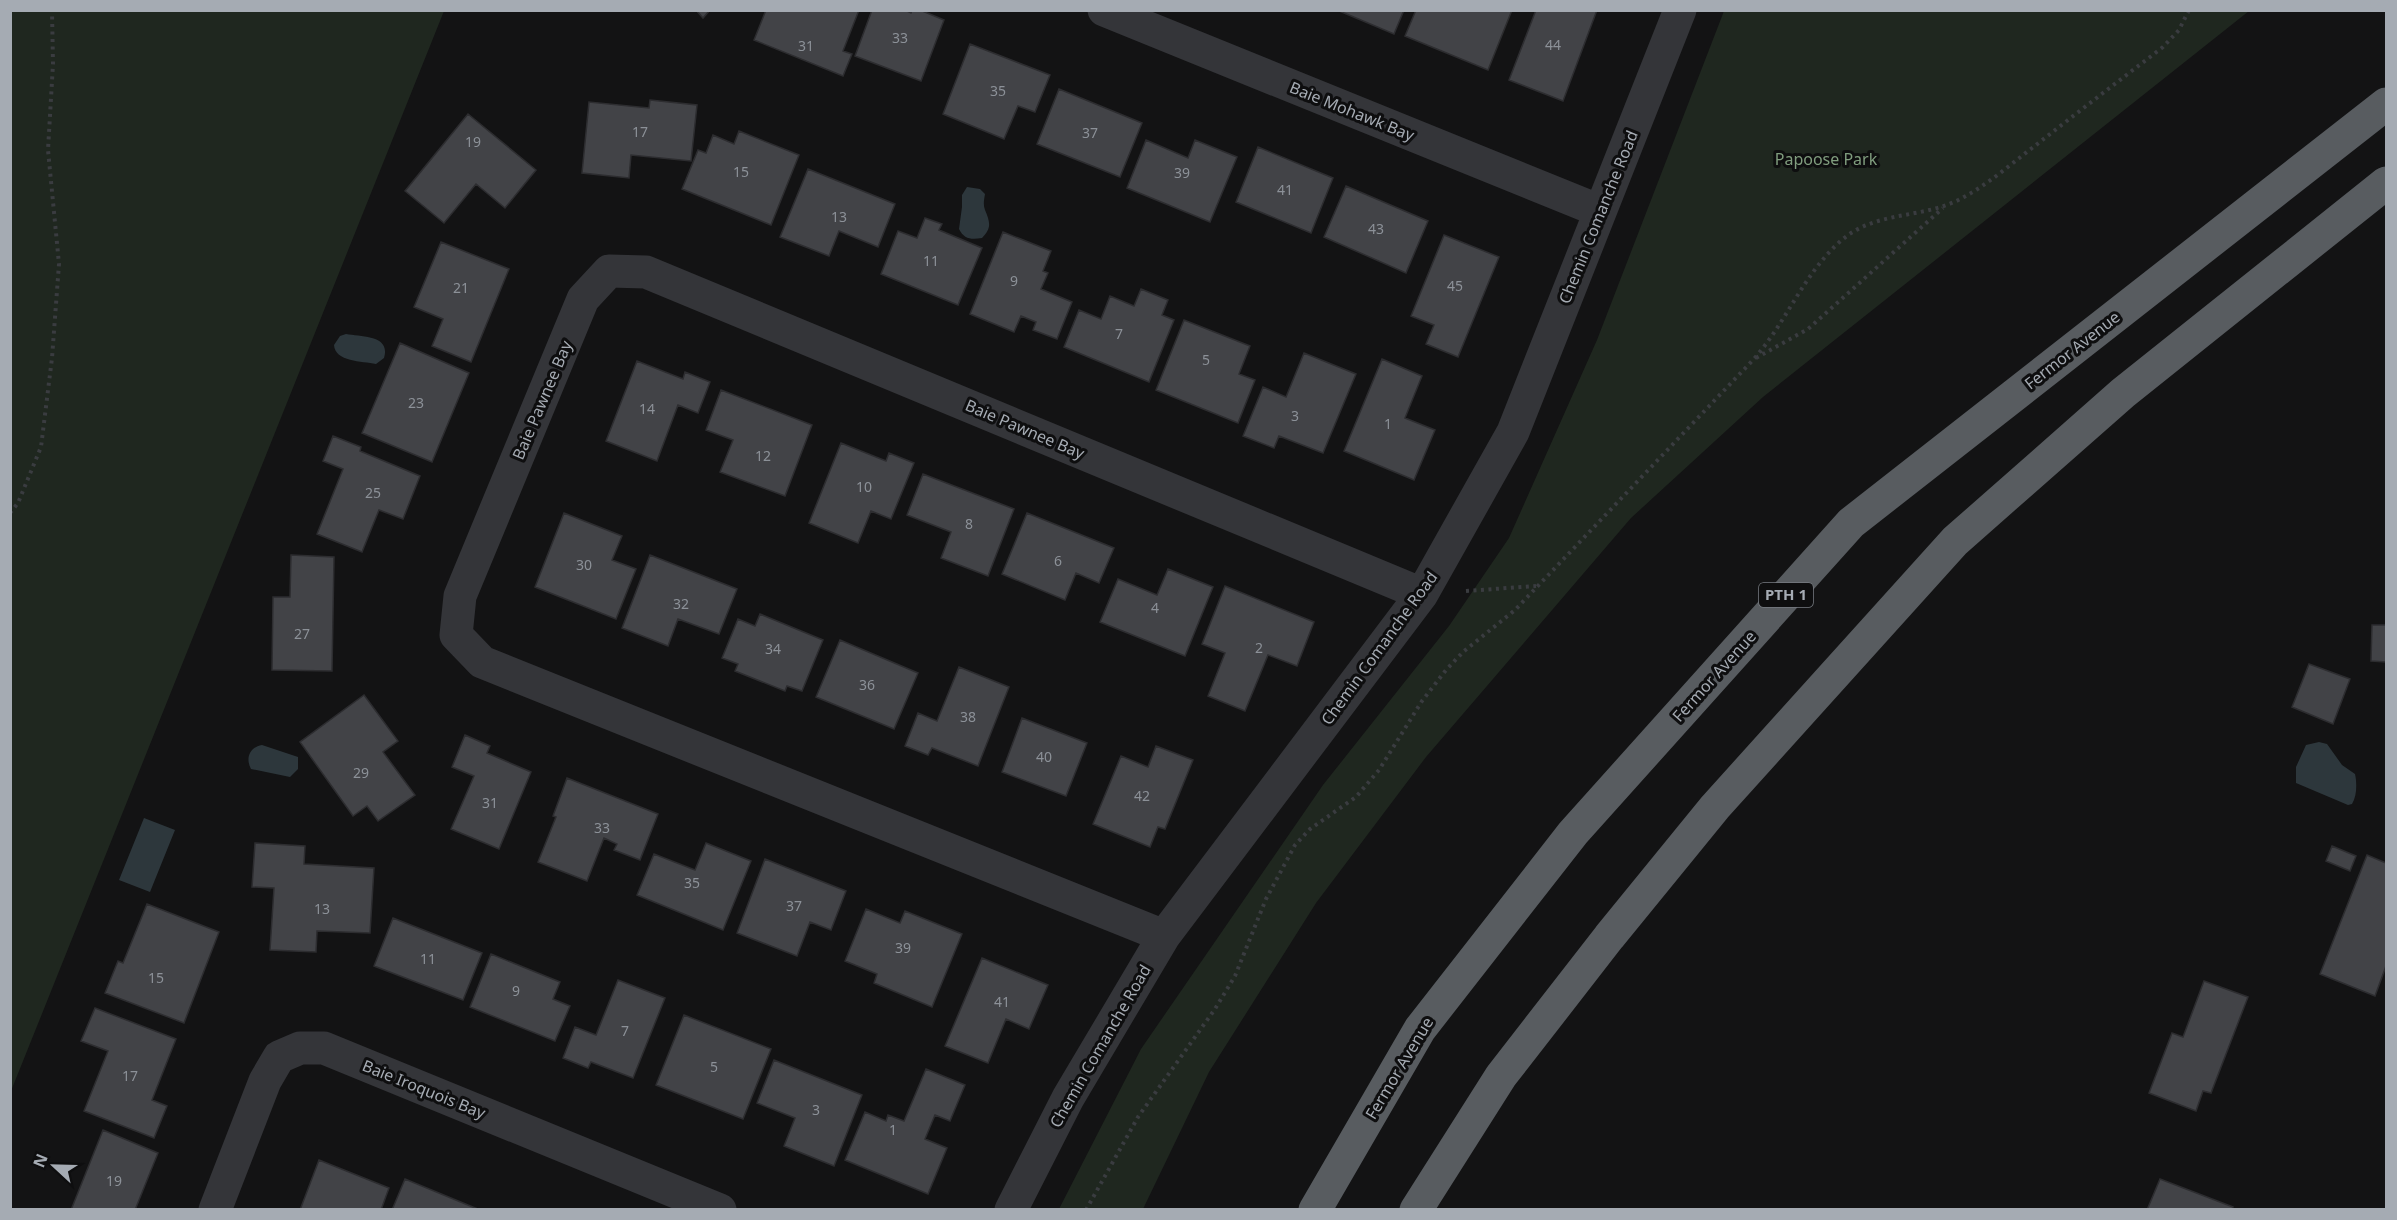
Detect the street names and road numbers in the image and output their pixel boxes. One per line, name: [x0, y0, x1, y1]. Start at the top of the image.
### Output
street label: Baie Mohawk Bay: [1286, 76, 1418, 146]
street label: Chemin Comanche Road: [1553, 127, 1643, 307]
street label: Fermor Avenue: [2020, 306, 2124, 394]
street label: Baie Pawnee Bay: [507, 336, 577, 463]
street label: Baie Pawnee Bay: [962, 394, 1089, 464]
street label: Chemin Comanche Road: [1316, 567, 1442, 729]
road number: PTH 1: [1759, 583, 1813, 607]
street label: Fermor Avenue: [1667, 626, 1761, 726]
street label: Chemin Comanche Road: [1044, 960, 1156, 1132]
street label: Fermor Avenue: [1360, 1013, 1438, 1123]
street label: Baie Iroquois Bay: [359, 1054, 490, 1124]

